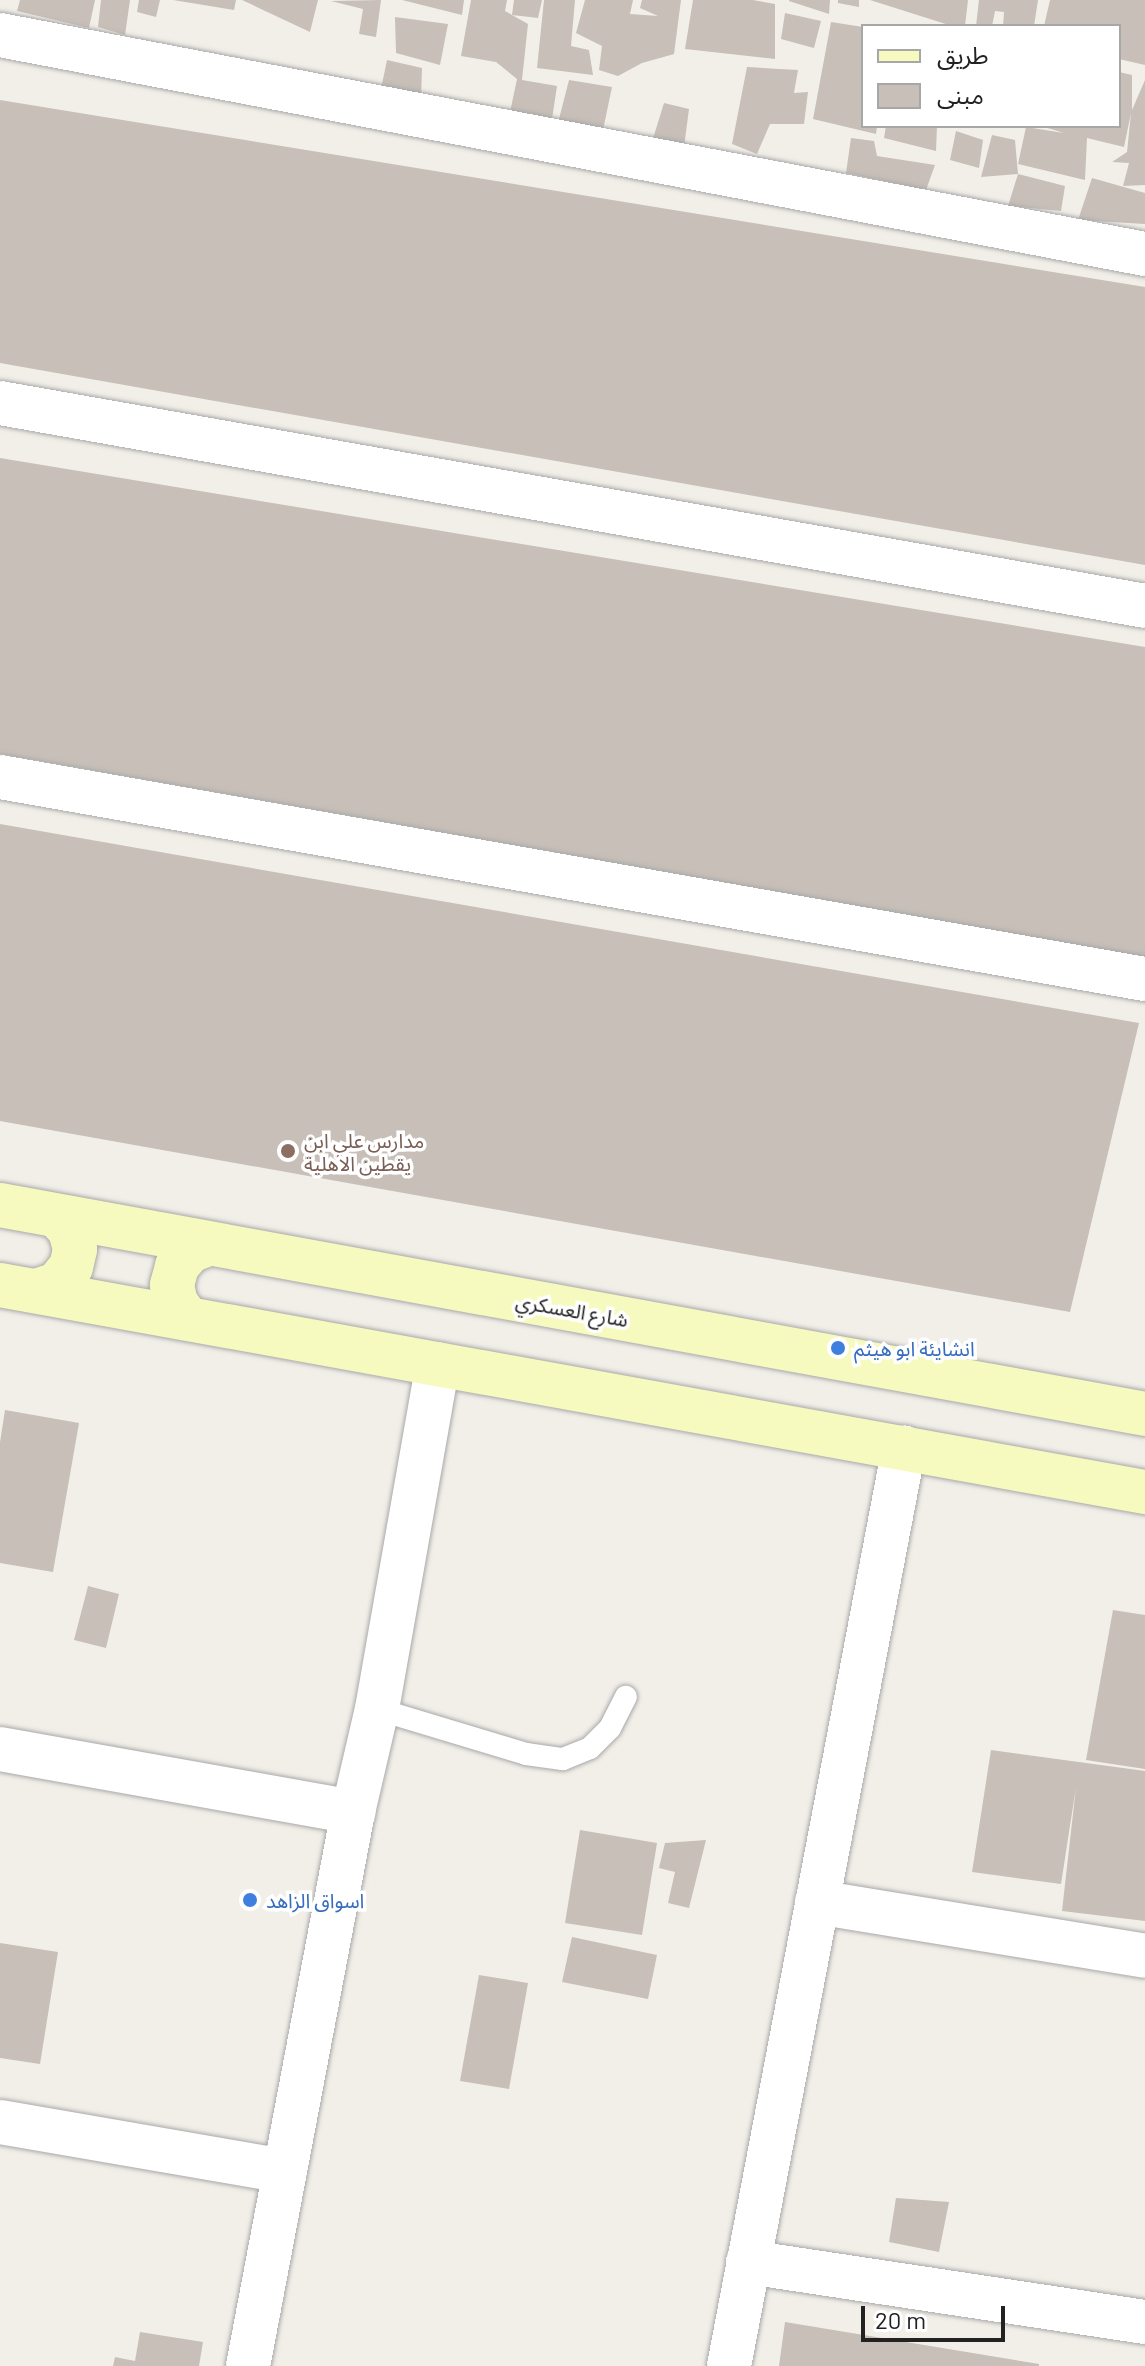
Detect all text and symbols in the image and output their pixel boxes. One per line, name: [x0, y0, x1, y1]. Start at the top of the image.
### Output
legend: [861, 24, 1121, 128]
text: طريق: [937, 40, 989, 69]
text: مبنى: [937, 80, 984, 109]
place label: مدارس علي ابن يقطين الاهلية: [304, 1128, 424, 1175]
marker: مدارس علي ابن يقطين الاهلية: [279, 1142, 297, 1160]
street label: شارع العسكري: [514, 1288, 630, 1332]
place label: انشايئة ابو هيثم: [854, 1336, 975, 1360]
marker: انشايئة ابو هيثم: [829, 1339, 847, 1357]
place label: اسواق الزاهد: [266, 1888, 364, 1912]
marker: اسواق الزاهد: [241, 1891, 259, 1909]
scale bar: [865, 2290, 1009, 2340]
text: 20 m: [875, 2305, 926, 2334]

